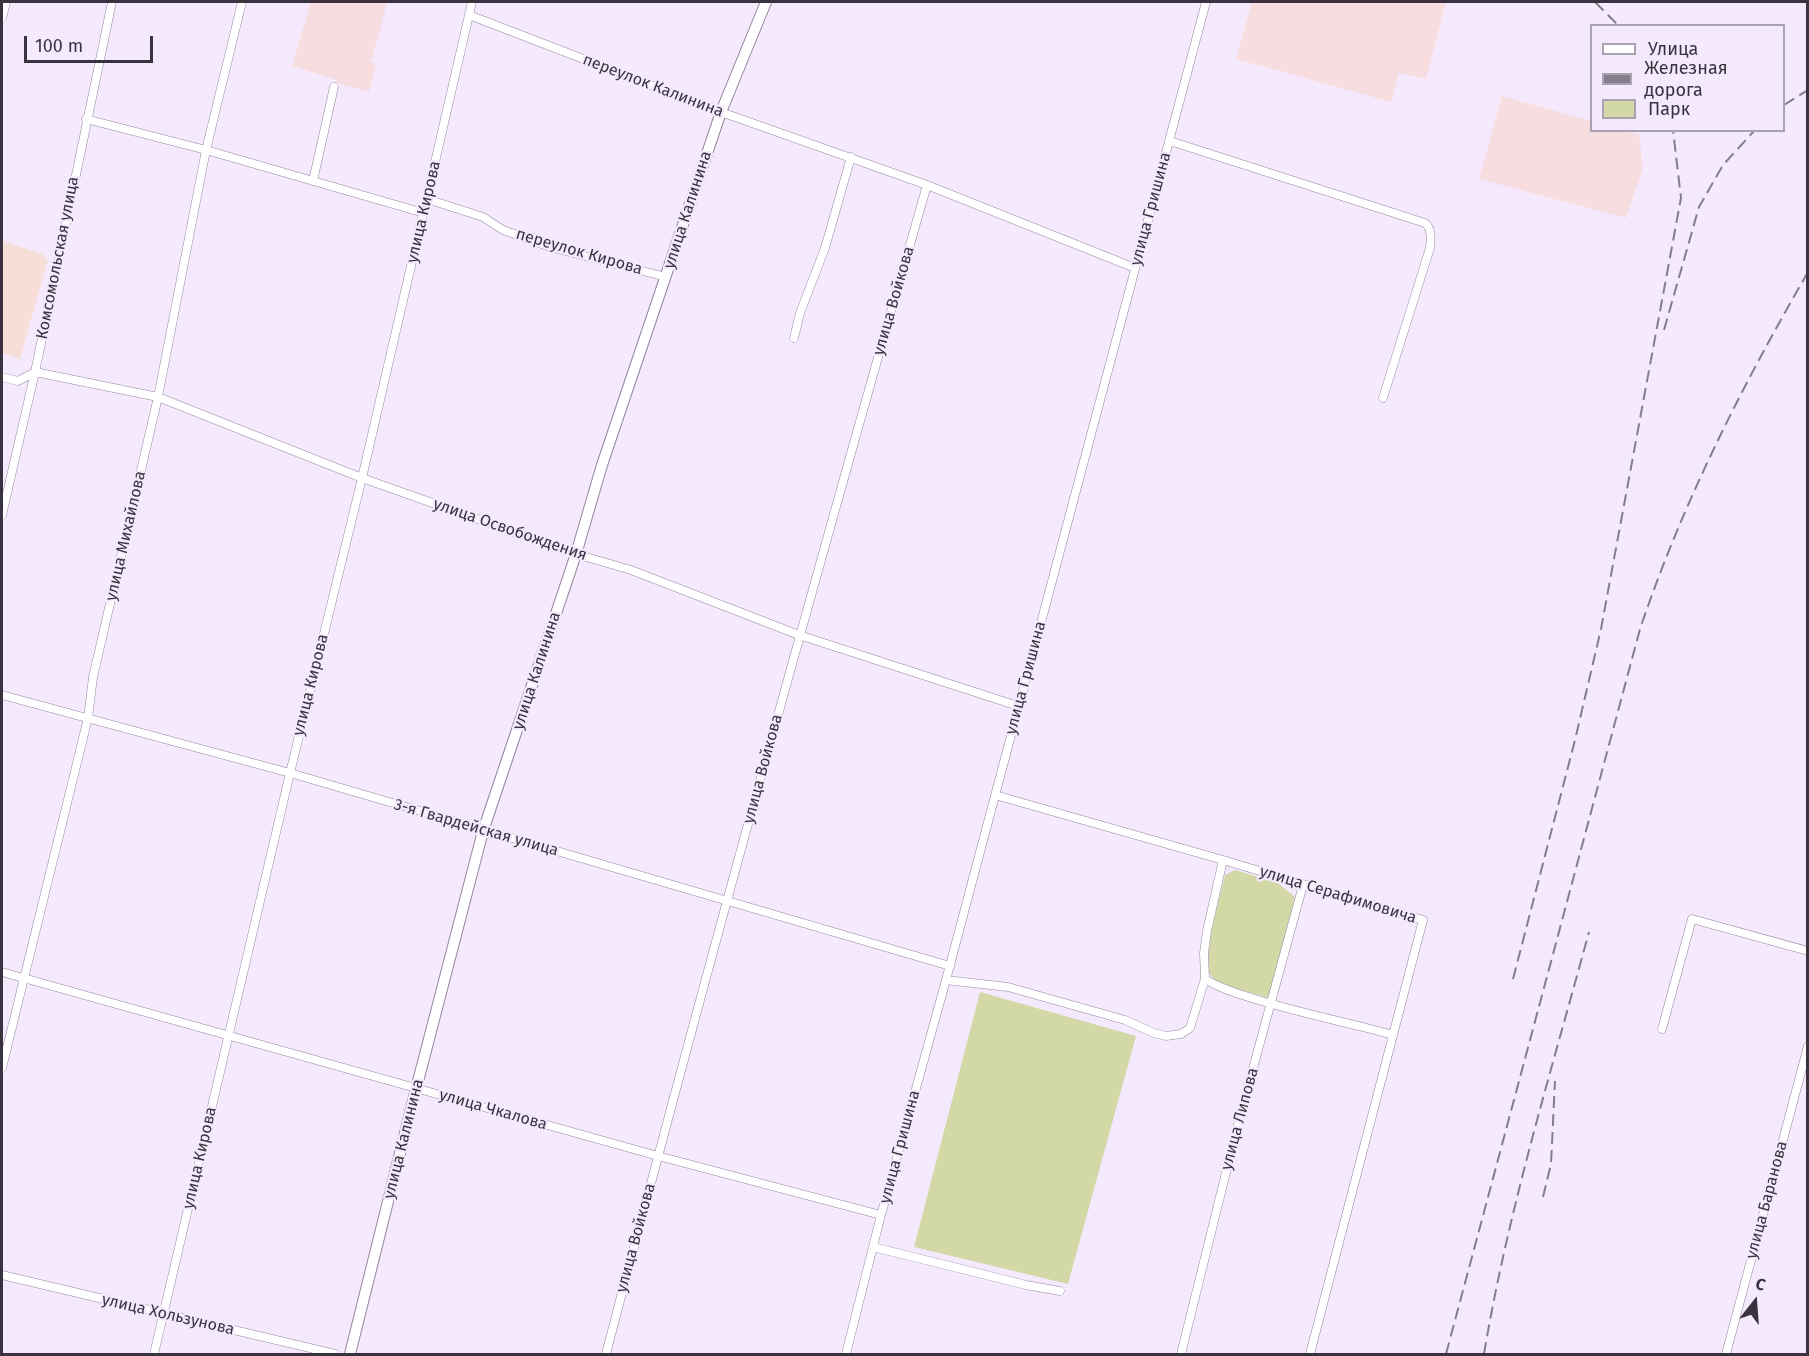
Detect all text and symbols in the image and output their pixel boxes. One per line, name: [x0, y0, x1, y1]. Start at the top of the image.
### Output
scale bar: [27, 24, 156, 62]
legend: [1590, 24, 1785, 132]
text: 100 m: [35, 35, 83, 57]
text: Улица: [1648, 38, 1698, 60]
street label: переулок Калинина: [580, 50, 726, 122]
text: Железная дорога: [1644, 57, 1728, 101]
text: Парк: [1648, 98, 1690, 120]
street label: улица Калинина: [660, 149, 716, 271]
street label: улица Гришина: [1127, 150, 1175, 268]
street label: улица Кирова: [403, 159, 445, 265]
street label: Комсомольская улица: [33, 175, 83, 341]
street label: переулок Кирова: [514, 225, 644, 279]
street label: улица Войкова: [869, 244, 919, 358]
street label: улица Михайлова: [102, 469, 150, 603]
street label: улица Освобождения: [431, 495, 589, 565]
street label: улица Калинина: [509, 610, 565, 732]
street label: улица Гришина: [1002, 619, 1050, 737]
street label: улица Кирова: [289, 632, 333, 738]
street label: улица Войкова: [739, 712, 787, 826]
street label: 3-я Гвардейская улица: [392, 795, 560, 861]
street label: улица Серафимовича: [1257, 862, 1419, 928]
street label: улица Липова: [1217, 1066, 1263, 1172]
street label: улица Калинина: [380, 1077, 428, 1201]
street label: улица Чкалова: [437, 1085, 549, 1135]
street label: улица Гришина: [876, 1088, 924, 1206]
street label: улица Кирова: [179, 1105, 221, 1211]
street label: улица Баранова: [1742, 1139, 1792, 1261]
street label: улица Войкова: [612, 1181, 660, 1295]
north arrow: [1725, 1272, 1785, 1332]
text: С: [1753, 1274, 1768, 1295]
street label: улица Хользунова: [100, 1290, 236, 1340]

